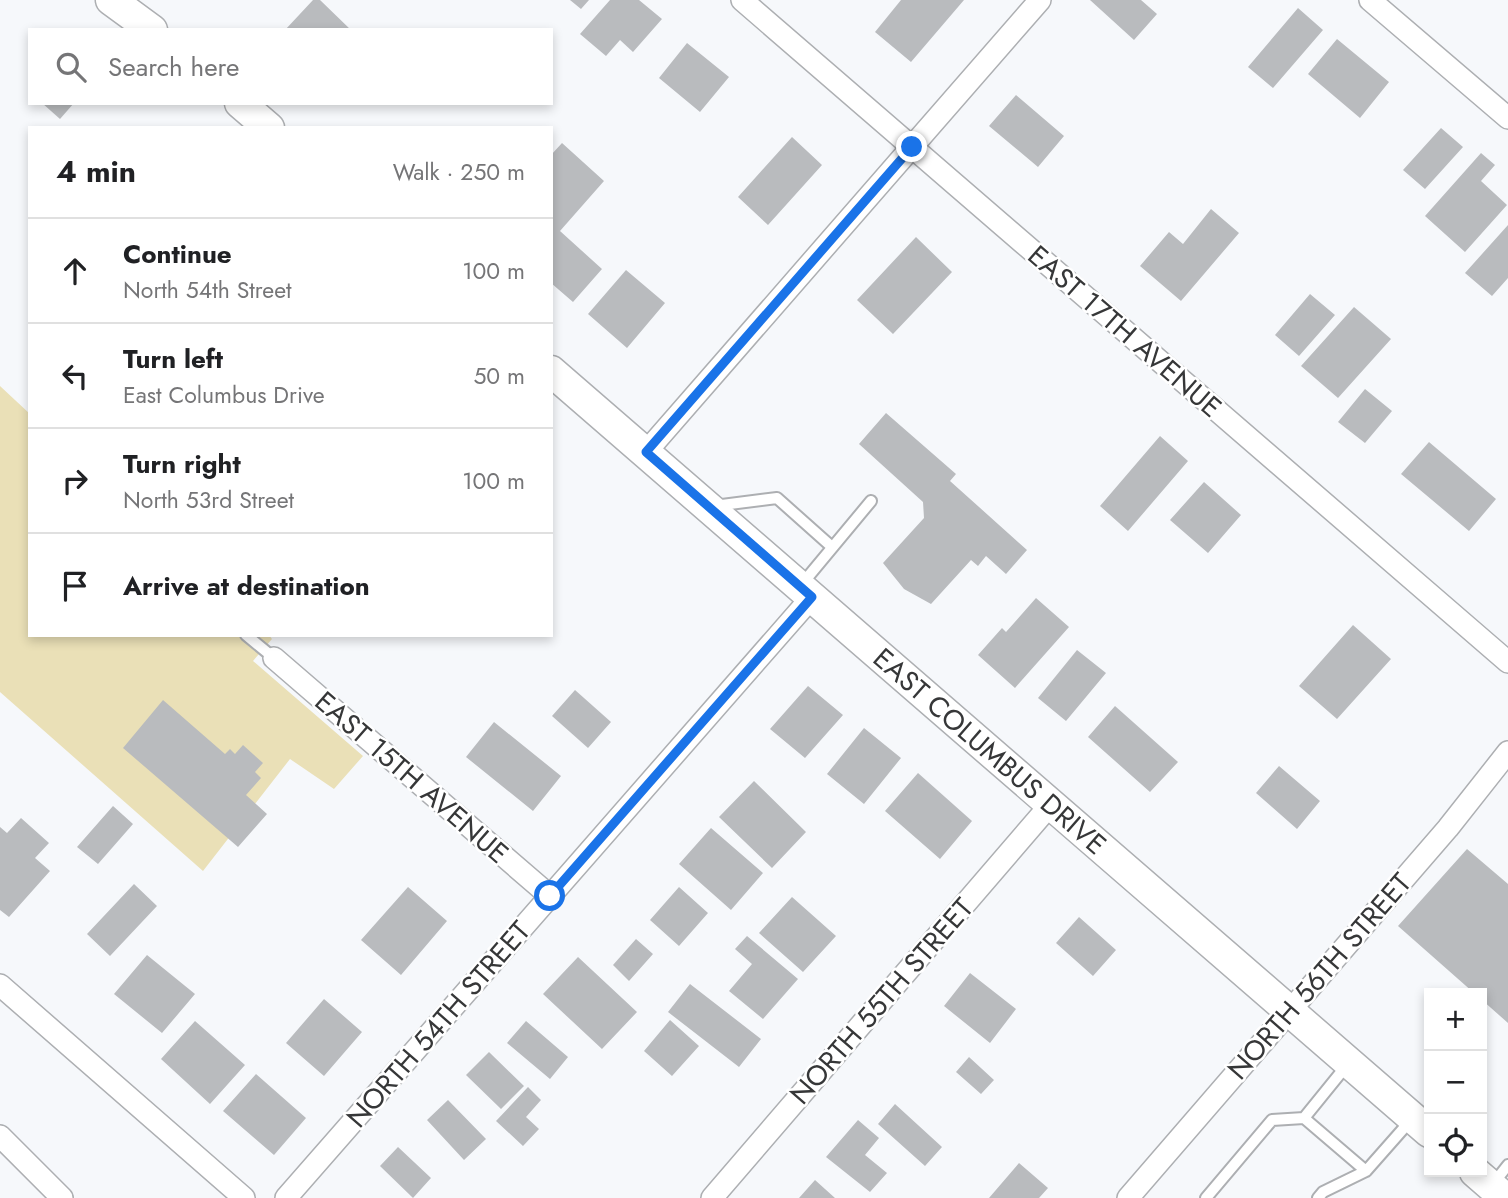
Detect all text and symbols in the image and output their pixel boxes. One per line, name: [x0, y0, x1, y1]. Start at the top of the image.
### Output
search box: [28, 28, 553, 105]
icon: search: [52, 48, 90, 86]
text: Search here: [108, 48, 240, 86]
route end: [896, 131, 927, 162]
text: 4 min: [56, 150, 136, 193]
text: Walk · 250 m: [393, 155, 525, 189]
text: Continue: [123, 235, 232, 273]
street label: EAST 17TH AVENUE: [1019, 236, 1230, 427]
icon: ahead: [56, 252, 94, 290]
text: 100 m: [462, 254, 525, 288]
text: North 54th Street: [123, 273, 292, 307]
text: Turn left: [123, 340, 223, 378]
icon: left: [56, 357, 94, 395]
text: 50 m: [473, 359, 525, 393]
text: East Columbus Drive: [123, 378, 325, 412]
text: Turn right: [123, 445, 241, 483]
icon: right: [56, 462, 94, 500]
text: 100 m: [462, 464, 525, 498]
text: North 53rd Street: [123, 483, 294, 517]
icon: arrive: [56, 567, 94, 605]
text: Arrive at destination: [123, 567, 370, 605]
street label: EAST COLUMBUS DRIVE: [864, 638, 1115, 864]
street label: EAST 15TH AVENUE: [306, 682, 517, 873]
street label: NORTH 56TH STREET: [1218, 864, 1421, 1089]
route start: [534, 880, 565, 911]
street label: NORTH 55TH STREET: [780, 889, 983, 1114]
street label: NORTH 54TH STREET: [337, 912, 540, 1137]
map controls: [1424, 988, 1487, 1177]
button: +: [1424, 988, 1487, 1051]
button: −: [1424, 1051, 1487, 1114]
button: locate: [1424, 1114, 1487, 1177]

